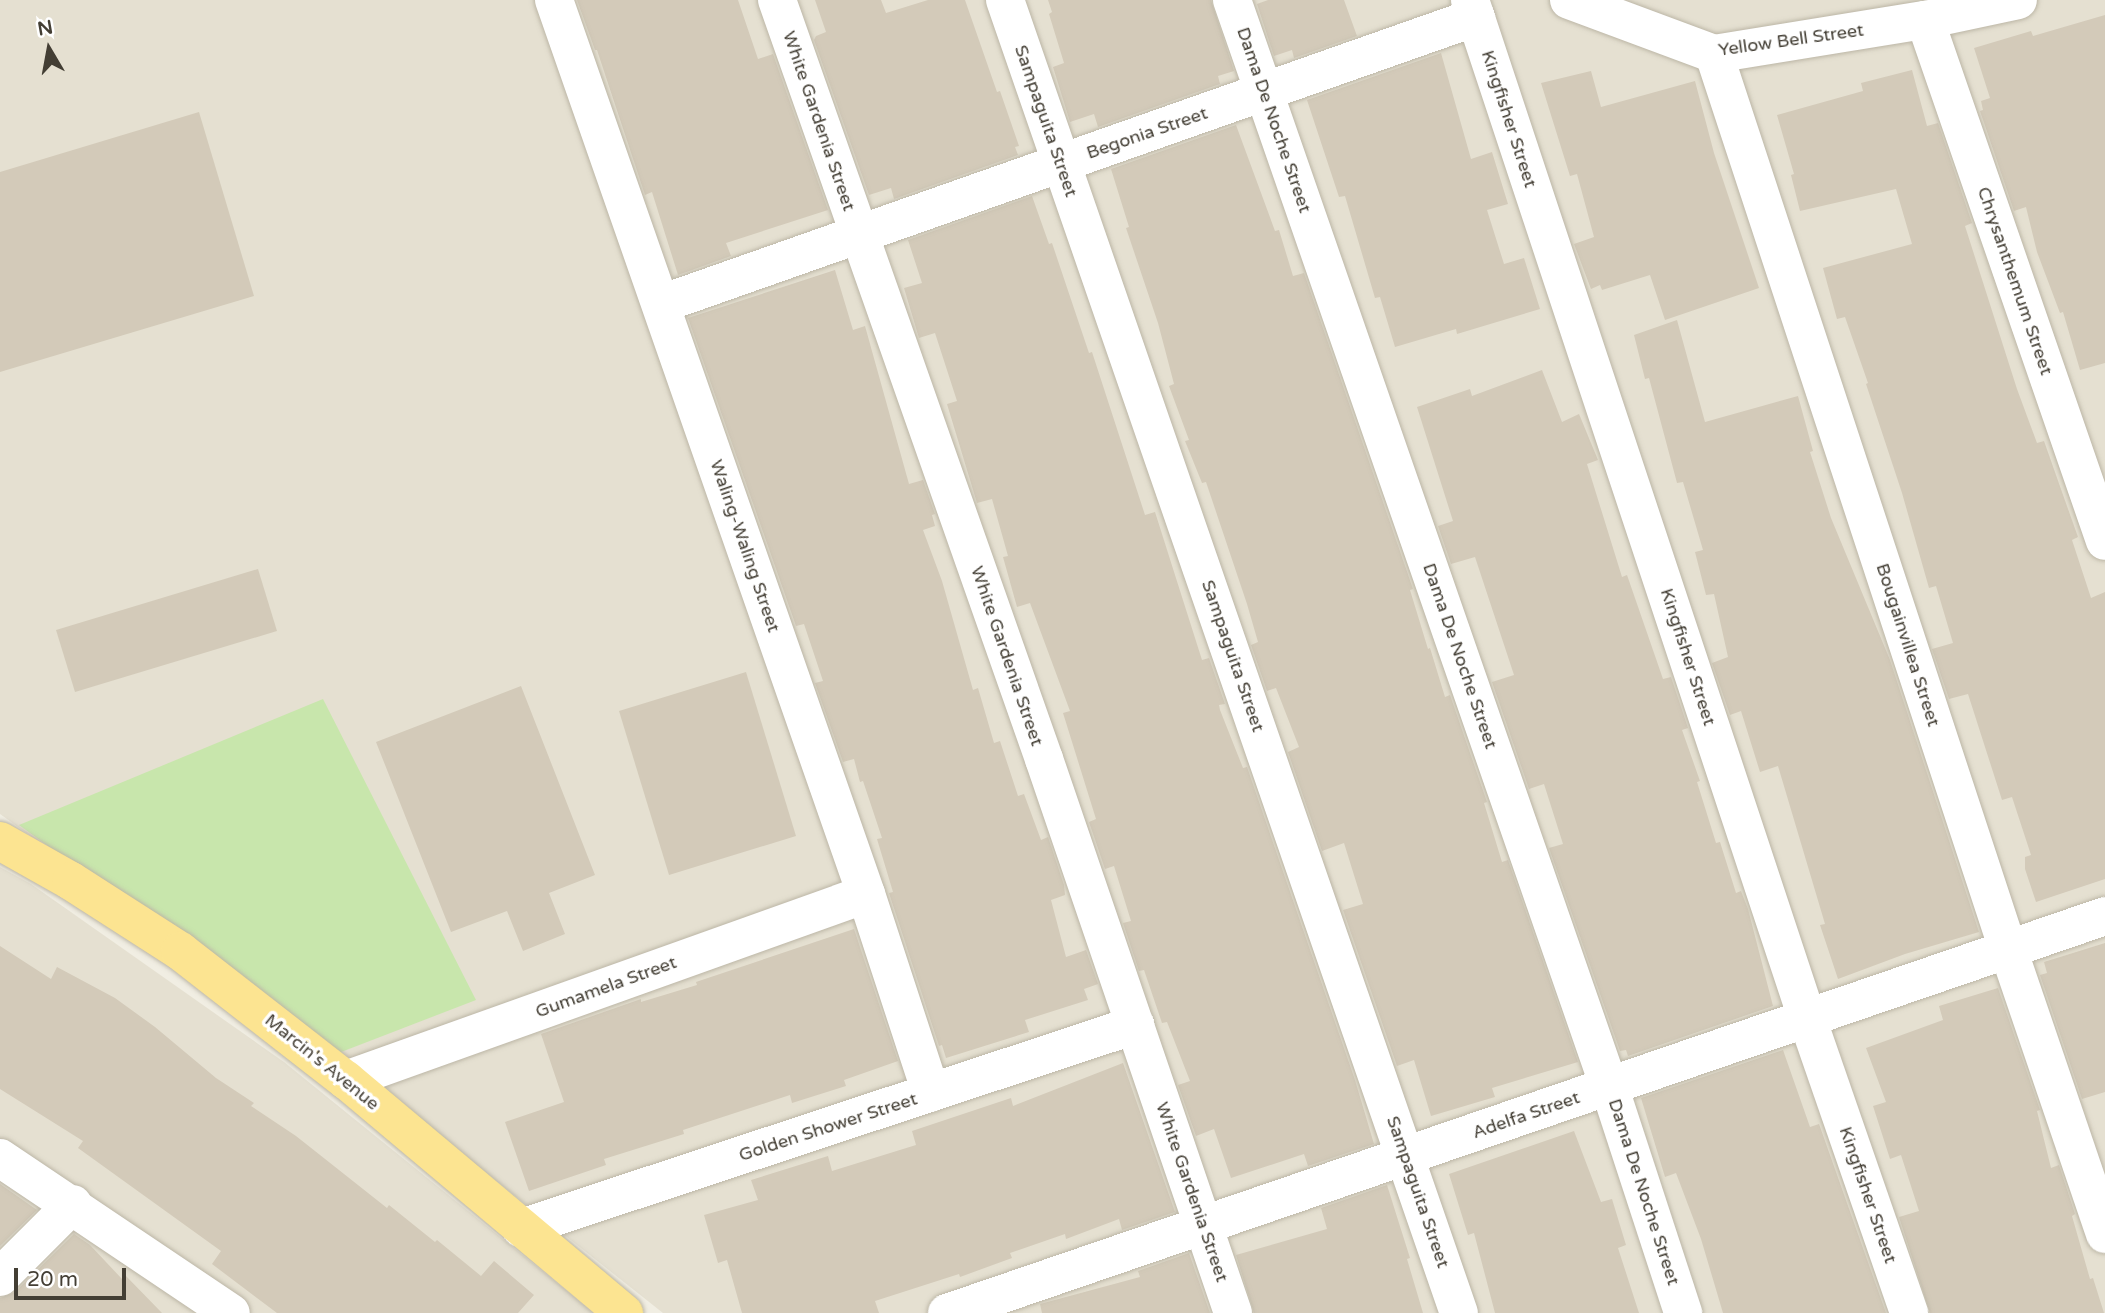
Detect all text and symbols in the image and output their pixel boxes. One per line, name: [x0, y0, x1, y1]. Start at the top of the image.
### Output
north arrow: [14, 14, 84, 84]
text: N: [36, 16, 55, 40]
street label: Yellow Bell Street: [1717, 19, 1865, 61]
street label: Dama De Noche Street: [1232, 24, 1316, 216]
street label: White Gardenia Street: [778, 28, 860, 214]
street label: Sampaguita Street: [1010, 42, 1082, 200]
street label: Kingfisher Street: [1477, 48, 1541, 190]
street label: Begonia Street: [1084, 102, 1210, 164]
street label: Chrysanthemum Street: [1973, 184, 2057, 378]
street label: Waling-Waling Street: [705, 457, 785, 635]
street label: Dama De Noche Street: [1418, 560, 1502, 752]
street label: Bougainvillea Street: [1871, 561, 1945, 729]
street label: White Gardenia Street: [966, 563, 1048, 749]
street label: Sampaguita Street: [1197, 577, 1269, 735]
street label: Kingfisher Street: [1656, 586, 1720, 728]
street label: Gumamela Street: [532, 951, 680, 1023]
street label: Marcin's Avenue: [260, 1009, 384, 1115]
street label: Adelfa Street: [1470, 1087, 1582, 1143]
street label: Golden Shower Street: [736, 1088, 920, 1166]
street label: Dama De Noche Street: [1604, 1096, 1684, 1288]
street label: White Gardenia Street: [1151, 1099, 1233, 1285]
street label: Sampaguita Street: [1382, 1113, 1454, 1271]
street label: Kingfisher Street: [1834, 1124, 1902, 1266]
scale bar: [18, 1254, 130, 1298]
text: 20 m: [27, 1267, 78, 1292]

